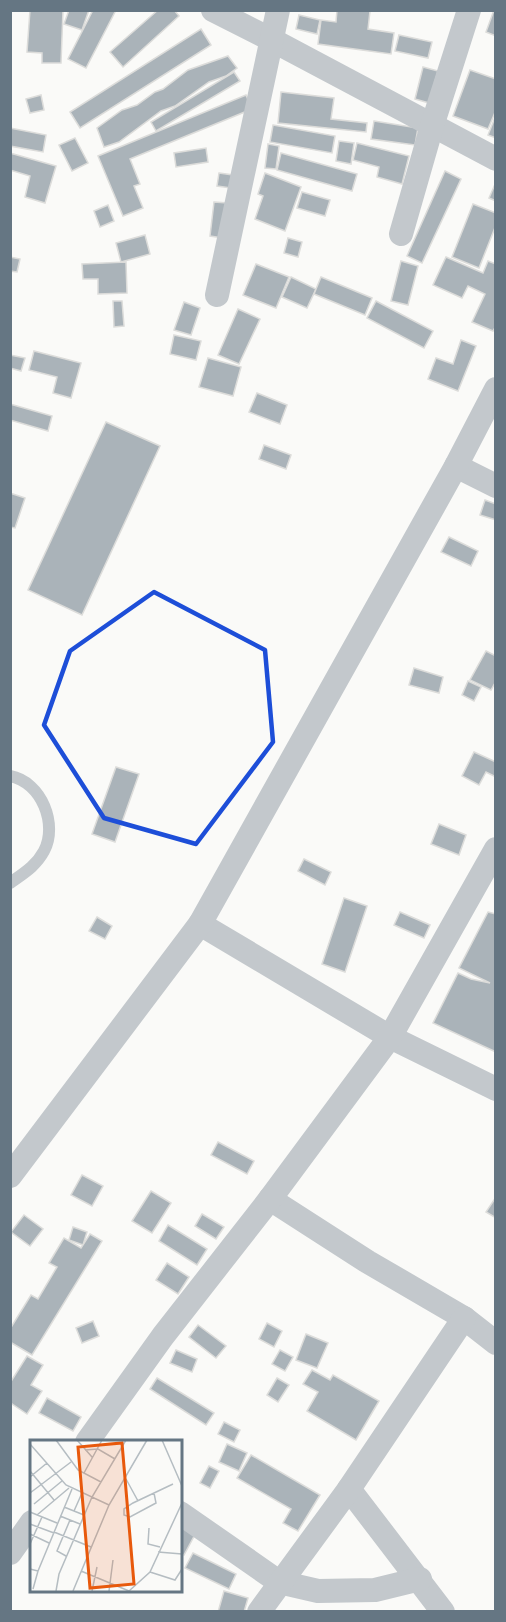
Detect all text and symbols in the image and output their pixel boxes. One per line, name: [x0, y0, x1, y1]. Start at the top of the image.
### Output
inset map: [30, 1440, 182, 1592]

